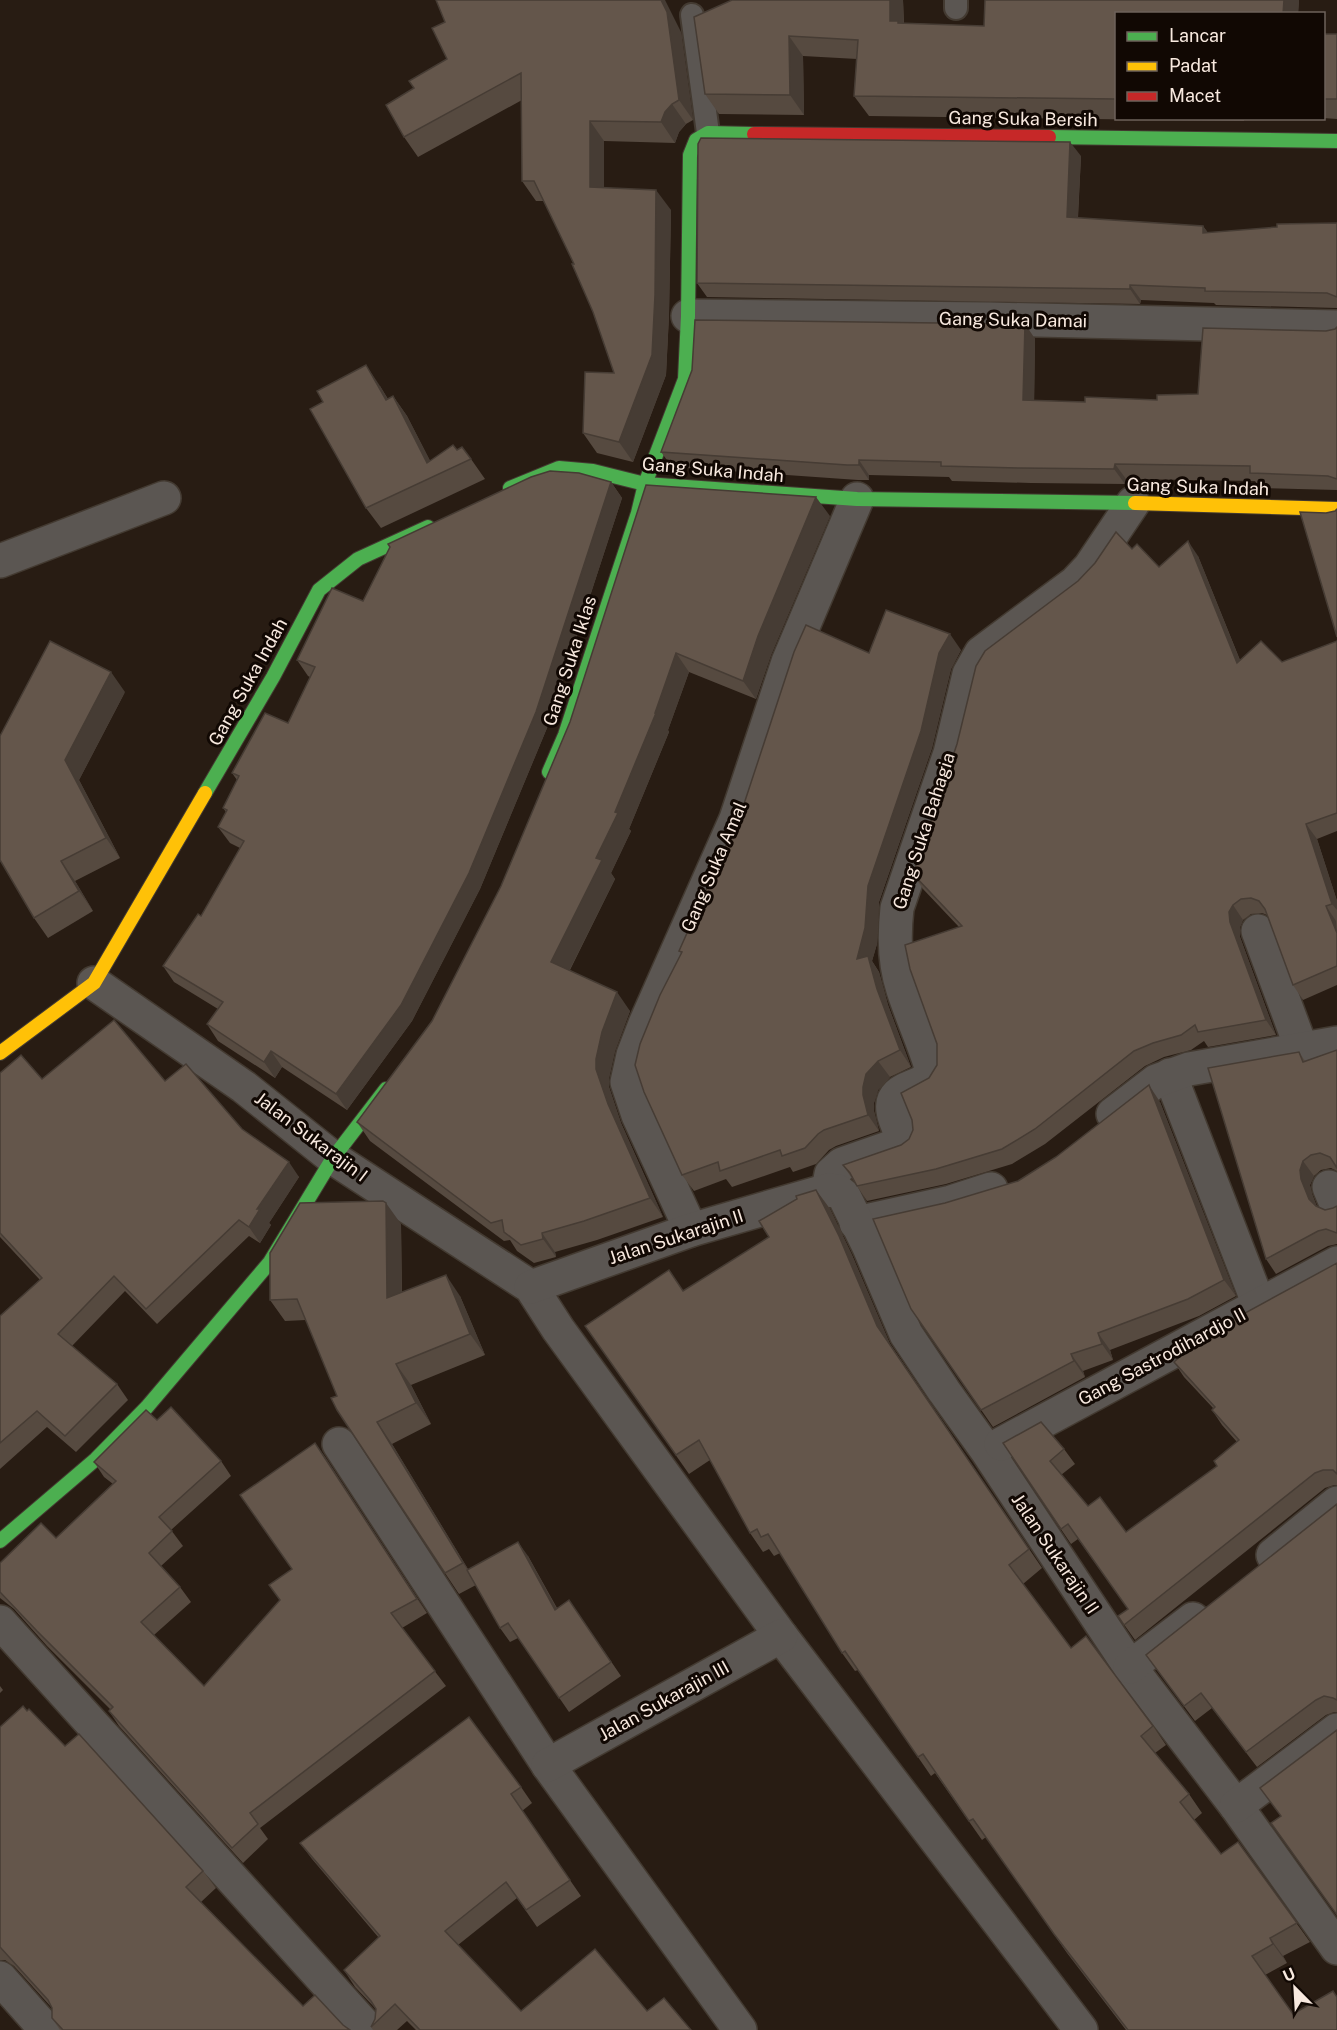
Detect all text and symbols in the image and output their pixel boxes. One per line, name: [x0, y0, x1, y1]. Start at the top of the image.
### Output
legend: [1115, 12, 1325, 120]
text: Lancar: [1169, 25, 1226, 46]
text: Padat: [1169, 55, 1218, 76]
text: Macet: [1169, 85, 1221, 106]
street label: Gang Suka Bersih: [948, 107, 1098, 130]
street label: Gang Suka Damai: [939, 308, 1087, 331]
street label: Gang Suka Indah: [641, 453, 785, 486]
street label: Gang Suka Indah: [1126, 474, 1270, 499]
street label: Gang Suka Iklas: [539, 593, 600, 729]
street label: Gang Suka Indah: [204, 614, 291, 749]
street label: Gang Suka Bahagia: [888, 750, 959, 912]
street label: Gang Suka Amal: [677, 798, 750, 935]
street label: Jalan Sukarajin I: [251, 1087, 372, 1186]
street label: Jalan Sukarajin II: [606, 1205, 746, 1268]
street label: Gang Sastrodihardjo II: [1074, 1303, 1249, 1410]
street label: Jalan Sukarajin II: [1007, 1490, 1103, 1618]
street label: Jalan Sukarajin III: [595, 1656, 733, 1745]
north arrow: [1265, 1958, 1325, 2018]
text: U: [1280, 1964, 1298, 1986]

